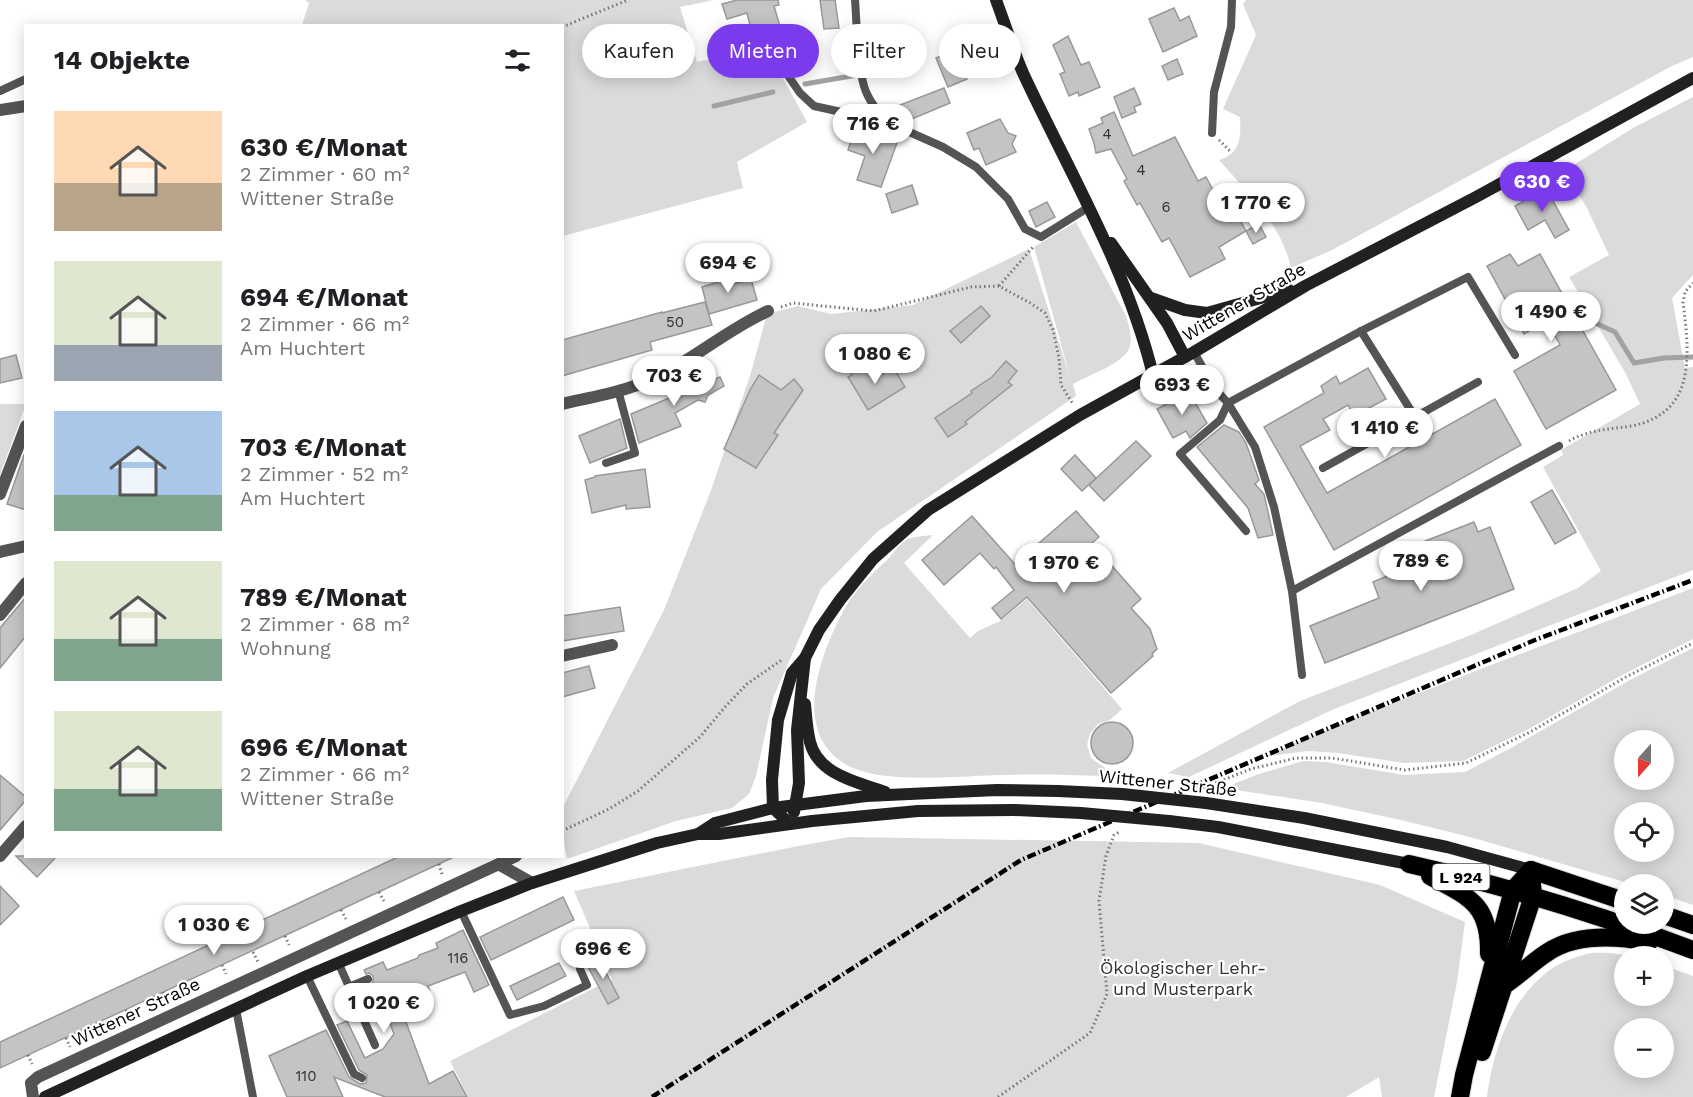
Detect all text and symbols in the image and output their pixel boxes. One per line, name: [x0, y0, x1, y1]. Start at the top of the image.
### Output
chip: Kaufen: [582, 24, 695, 78]
chip: Mieten: [707, 24, 819, 78]
chip: Filter: [831, 24, 927, 78]
chip: Neu: [939, 24, 1021, 78]
icon: filters: [501, 44, 534, 77]
text: 14 Objekte: [54, 45, 190, 75]
pin: 716 €: [831, 104, 915, 155]
text: 716 €: [847, 111, 899, 135]
house number: 4: [1102, 125, 1112, 143]
text: 630 €/Monat: [240, 132, 407, 162]
icon: home: [102, 135, 174, 207]
house number: 4: [1136, 161, 1146, 179]
text: 2 Zimmer · 60 m²: [240, 162, 410, 186]
pin: 630 €: [1500, 162, 1584, 213]
text: 630 €: [1514, 169, 1570, 193]
pin: 1 770 €: [1201, 183, 1311, 234]
text: Wittener Straße: [240, 186, 394, 210]
text: 1 770 €: [1221, 190, 1291, 214]
house number: 6: [1161, 198, 1171, 216]
pin: 694 €: [686, 243, 770, 294]
text: 694 €: [699, 250, 757, 274]
street label: Wittener Straße: [1178, 258, 1309, 345]
text: 694 €/Monat: [240, 282, 408, 312]
icon: home: [102, 285, 174, 357]
pin: 1 490 €: [1496, 292, 1606, 343]
text: 1 490 €: [1515, 299, 1587, 323]
text: 2 Zimmer · 66 m²: [240, 312, 409, 336]
house number: 50: [666, 313, 684, 331]
pin: 1 080 €: [820, 334, 930, 385]
text: Am Huchtert: [240, 336, 365, 360]
text: 1 080 €: [839, 341, 911, 365]
pin: 703 €: [632, 356, 716, 407]
text: 703 €: [646, 363, 702, 387]
pin: 693 €: [1140, 365, 1224, 416]
text: 693 €: [1154, 372, 1210, 396]
pin: 1 410 €: [1330, 408, 1440, 459]
text: 1 410 €: [1351, 415, 1419, 439]
text: 703 €/Monat: [240, 432, 406, 462]
icon: home: [102, 435, 174, 507]
text: 2 Zimmer · 52 m²: [240, 462, 408, 486]
text: Am Huchtert: [240, 486, 365, 510]
pin: 789 €: [1379, 541, 1463, 592]
pin: 1 970 €: [1009, 543, 1119, 594]
text: 789 €: [1393, 548, 1449, 572]
text: 1 970 €: [1029, 550, 1099, 574]
text: 789 €/Monat: [240, 582, 407, 612]
icon: home: [102, 585, 174, 657]
text: 2 Zimmer · 68 m²: [240, 612, 410, 636]
text: Wohnung: [240, 636, 331, 660]
north arrow: [1614, 730, 1674, 790]
map controls: [1614, 730, 1674, 1078]
text: 696 €/Monat: [240, 732, 407, 762]
icon: home: [102, 735, 174, 807]
text: 2 Zimmer · 66 m²: [240, 762, 409, 786]
street label: Wittener Straße: [1098, 765, 1238, 800]
text: Wittener Straße: [240, 786, 394, 810]
button: locate: [1614, 802, 1674, 862]
road number: L 924: [1432, 864, 1490, 890]
button: layers: [1614, 874, 1674, 934]
pin: 1 030 €: [159, 905, 269, 956]
text: 1 030 €: [178, 912, 250, 936]
pin: 696 €: [561, 929, 645, 980]
text: 696 €: [575, 936, 631, 960]
button: +: [1614, 946, 1674, 1006]
house number: 116: [448, 949, 468, 967]
park label: Ökologischer Lehr- und Musterpark: [1100, 957, 1266, 999]
street label: Wittener Straße: [68, 973, 203, 1050]
pin: 1 020 €: [329, 983, 439, 1034]
text: 1 020 €: [348, 990, 420, 1014]
button: −: [1614, 1018, 1674, 1078]
house number: 110: [295, 1067, 317, 1085]

